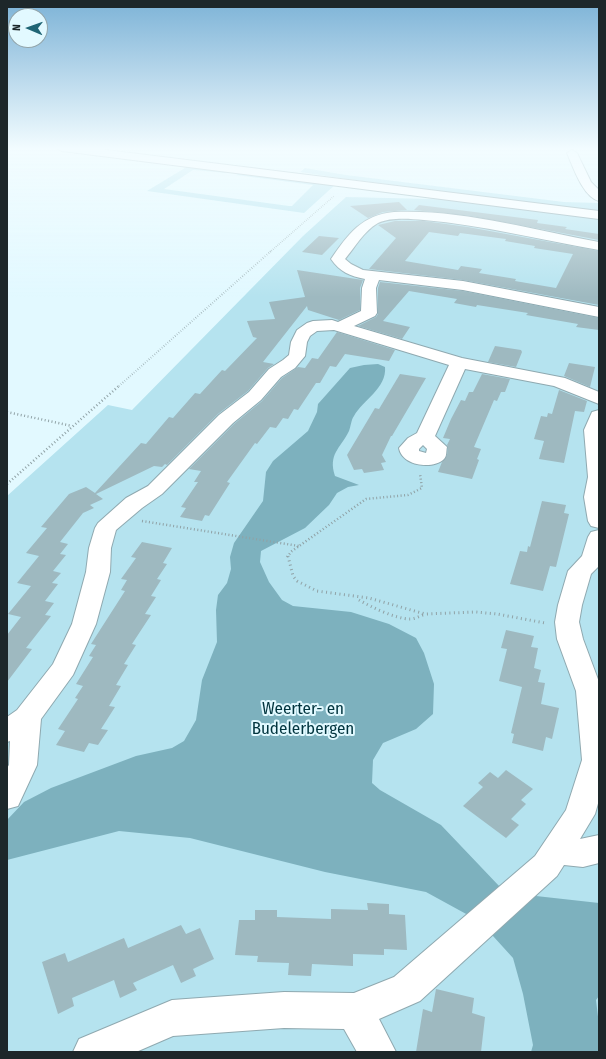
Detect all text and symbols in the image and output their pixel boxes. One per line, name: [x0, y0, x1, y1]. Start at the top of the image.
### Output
north arrow: [8, 8, 48, 48]
text: N: [10, 24, 23, 31]
park label: Weerter- en Budelerbergen: [252, 699, 354, 739]

